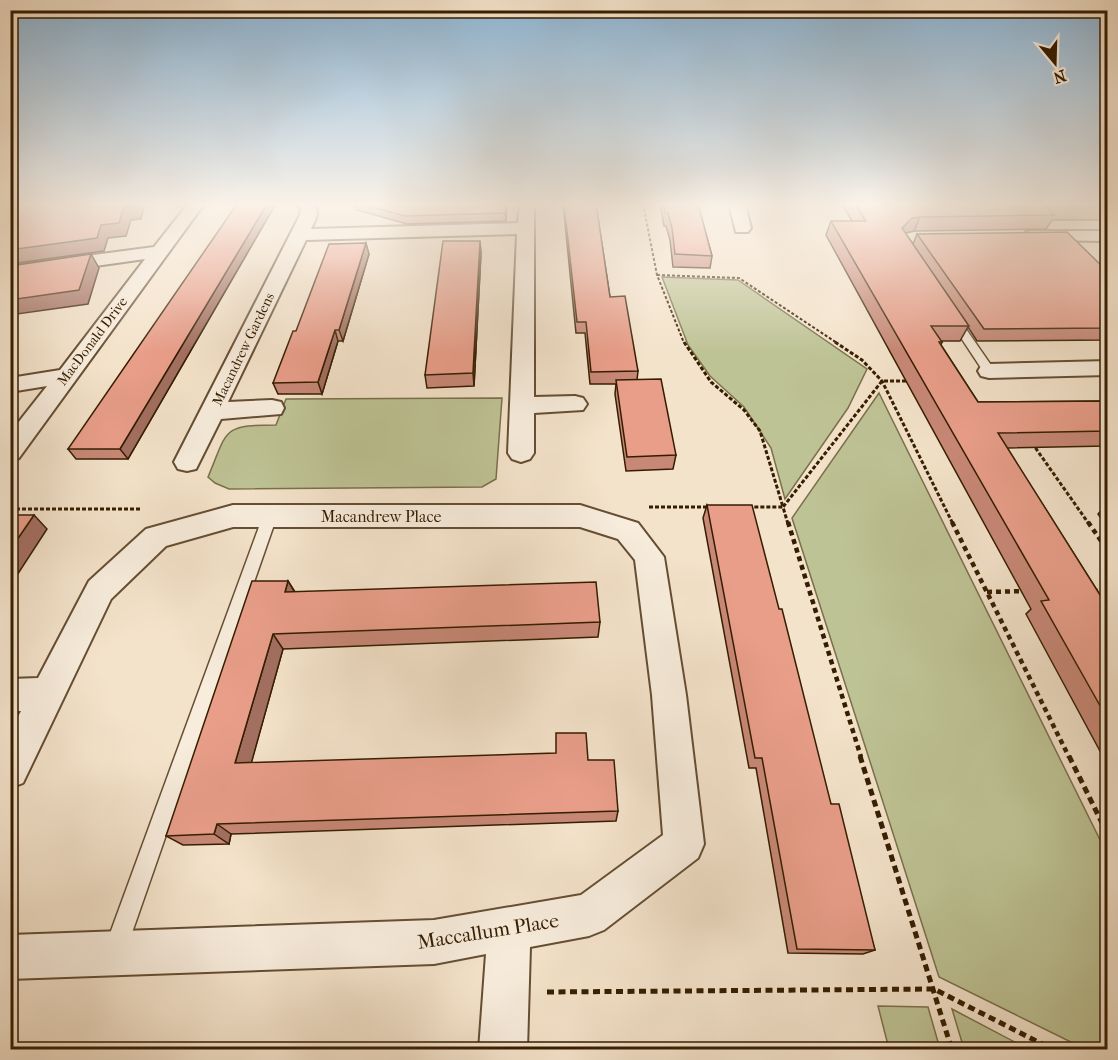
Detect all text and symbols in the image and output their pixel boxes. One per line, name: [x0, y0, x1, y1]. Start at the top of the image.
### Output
north arrow: [1025, 33, 1085, 93]
text: N: [1050, 66, 1069, 88]
street label: Macandrew Gardens: [209, 290, 278, 409]
street label: MacDonald Drive: [54, 294, 131, 389]
street label: Macandrew Place: [321, 507, 441, 526]
street label: Maccallum Place: [416, 909, 561, 954]

